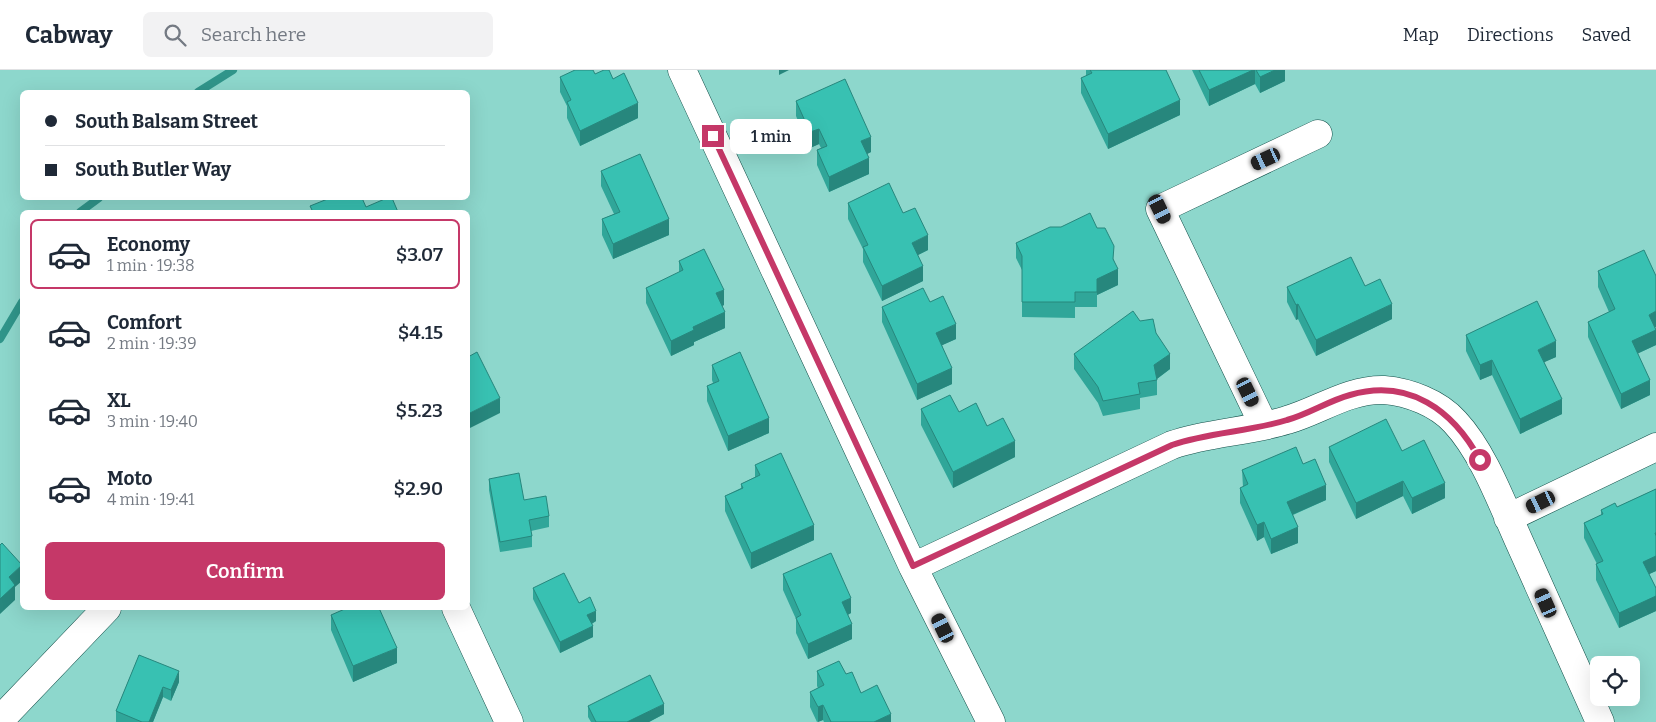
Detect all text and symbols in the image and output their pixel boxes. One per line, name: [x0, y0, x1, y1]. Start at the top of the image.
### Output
search box: [143, 12, 493, 57]
text: Cabway: [25, 21, 113, 49]
icon: search: [161, 21, 189, 49]
text: Search here: [201, 23, 306, 46]
text: Map: [1403, 24, 1439, 46]
text: Directions: [1467, 24, 1554, 46]
text: Saved: [1582, 24, 1631, 46]
text: South Balsam Street: [75, 110, 258, 133]
callout: 1 min: [730, 118, 813, 154]
route end: [702, 125, 724, 147]
text: 1 min: [751, 127, 791, 146]
car: [1249, 146, 1282, 172]
text: South Butler Way: [75, 158, 231, 181]
car: [1146, 192, 1173, 226]
icon: car: [47, 232, 92, 277]
text: Economy: [107, 233, 190, 256]
text: $3.07: [396, 243, 443, 266]
text: 1 min · 19:38: [107, 256, 195, 275]
icon: car: [47, 310, 92, 355]
text: Comfort: [107, 311, 182, 334]
text: $4.15: [398, 321, 443, 344]
text: 2 min · 19:39: [107, 334, 197, 353]
car: [1234, 375, 1261, 409]
icon: car: [47, 388, 92, 433]
text: XL: [107, 389, 131, 412]
text: $5.23: [396, 399, 443, 422]
text: 3 min · 19:40: [107, 412, 198, 431]
route start: [1469, 449, 1491, 471]
icon: car: [47, 466, 92, 511]
text: Moto: [107, 467, 153, 490]
text: $2.90: [394, 477, 443, 500]
car: [1524, 489, 1557, 515]
text: 4 min · 19:41: [107, 490, 195, 509]
button: Confirm: [45, 542, 445, 600]
car: [1533, 586, 1558, 620]
car: [929, 611, 956, 645]
map controls: [1590, 656, 1640, 706]
button: locate: [1590, 656, 1640, 706]

